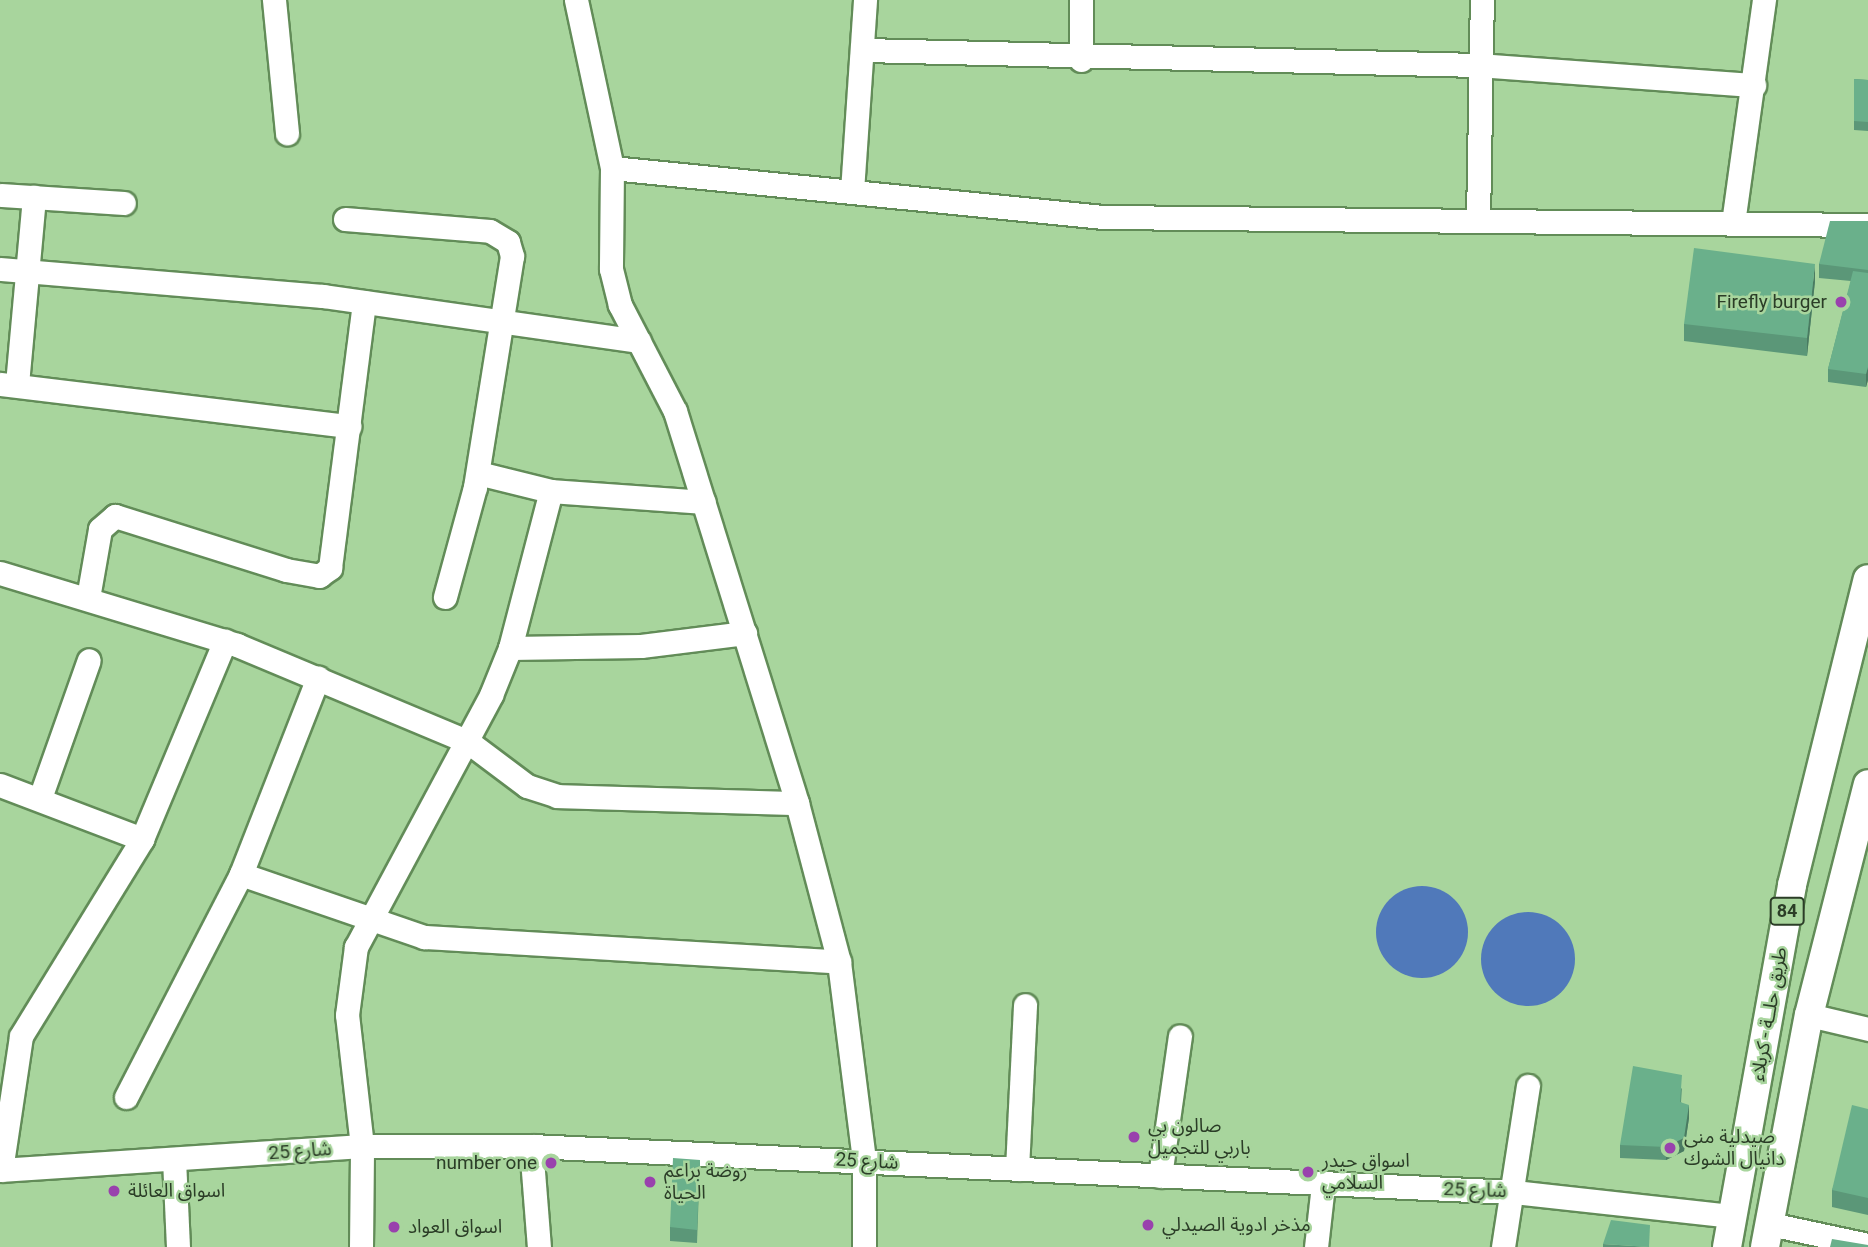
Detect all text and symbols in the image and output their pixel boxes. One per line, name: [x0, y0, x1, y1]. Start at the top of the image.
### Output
place label: Firefly burger: [1716, 291, 1827, 313]
marker: Firefly burger: [1833, 294, 1849, 310]
road number: 84: [1770, 896, 1804, 926]
street label: طريق حلــة - كربلاء: [1746, 945, 1792, 1083]
place label: صالون بي باربي للتجميل: [1148, 1115, 1251, 1159]
place label: صيدلية منى دانيال الشوك: [1684, 1126, 1785, 1170]
marker: صالون بي باربي للتجميل: [1126, 1129, 1142, 1145]
street label: شارع 25: [268, 1137, 332, 1165]
marker: صيدلية منى دانيال الشوك: [1662, 1140, 1678, 1156]
street label: شارع 25: [835, 1148, 899, 1174]
place label: اسواق حيدر السلامي: [1322, 1150, 1410, 1194]
place label: number one: [436, 1152, 537, 1174]
marker: number one: [543, 1155, 559, 1171]
place label: روضة براعم الحياة: [664, 1160, 747, 1204]
marker: اسواق حيدر السلامي: [1300, 1164, 1316, 1180]
marker: روضة براعم الحياة: [642, 1174, 658, 1190]
street label: شارع 25: [1443, 1178, 1507, 1202]
place label: اسواق العائلة: [128, 1180, 225, 1202]
marker: اسواق العائلة: [106, 1183, 122, 1199]
place label: مذخر ادوية الصيدلي: [1162, 1214, 1311, 1236]
place label: اسواق العواد: [408, 1216, 502, 1238]
marker: مذخر ادوية الصيدلي: [1140, 1217, 1156, 1233]
marker: اسواق العواد: [386, 1219, 402, 1235]

